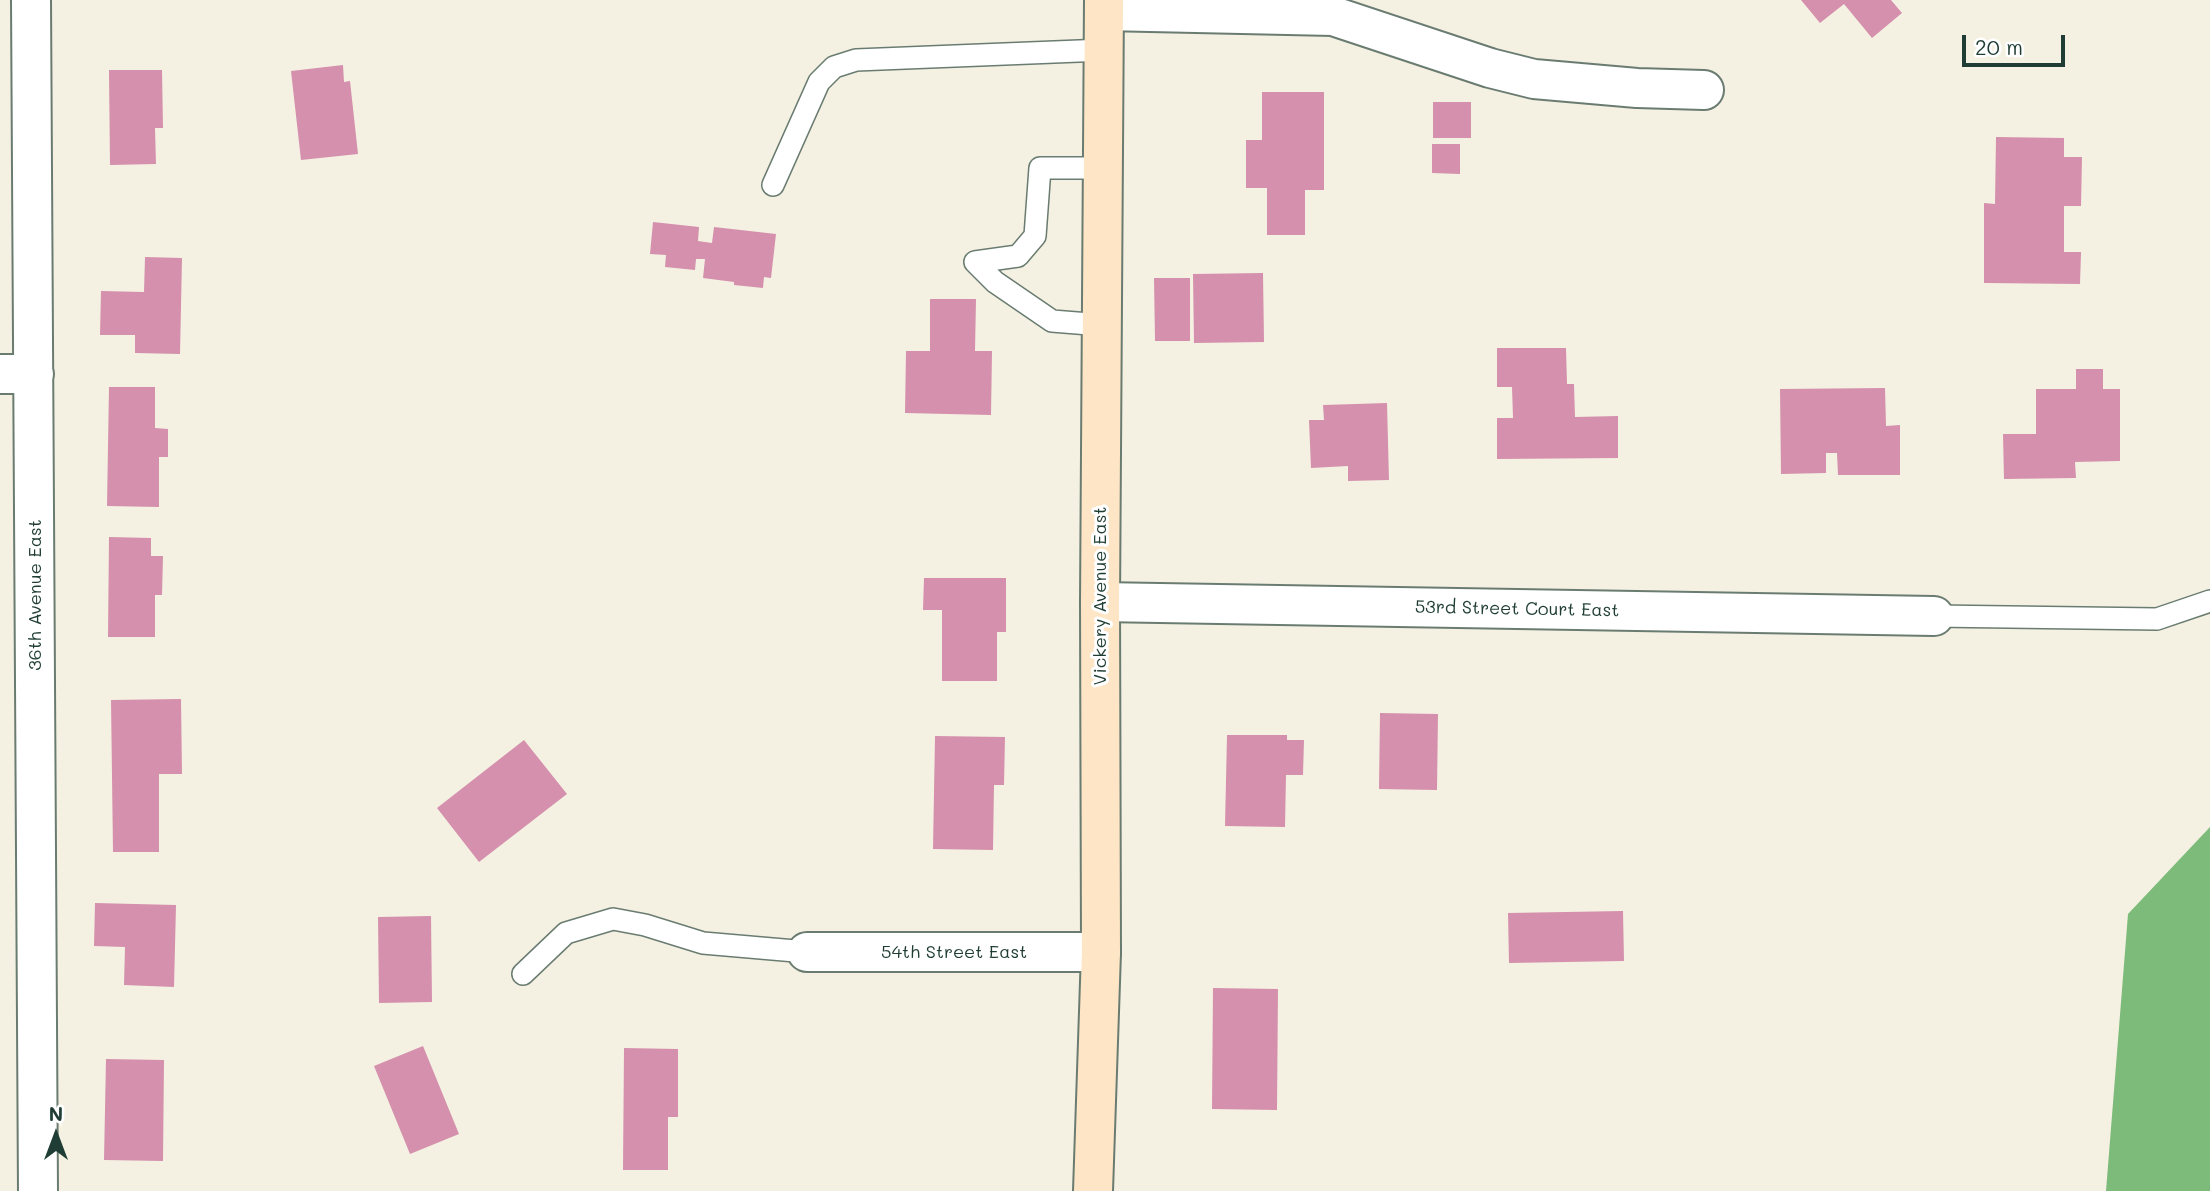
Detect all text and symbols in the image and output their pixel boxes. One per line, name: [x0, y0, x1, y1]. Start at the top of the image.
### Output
scale bar: [1965, 21, 2068, 65]
text: 20 m: [1975, 33, 2023, 60]
street label: Vickery Avenue East: [1089, 507, 1111, 685]
street label: 36th Avenue East: [24, 519, 46, 671]
street label: 53rd Street Court East: [1415, 596, 1619, 622]
street label: 54th Street East: [881, 941, 1027, 963]
north arrow: [21, 1100, 91, 1170]
text: N: [49, 1101, 63, 1126]

